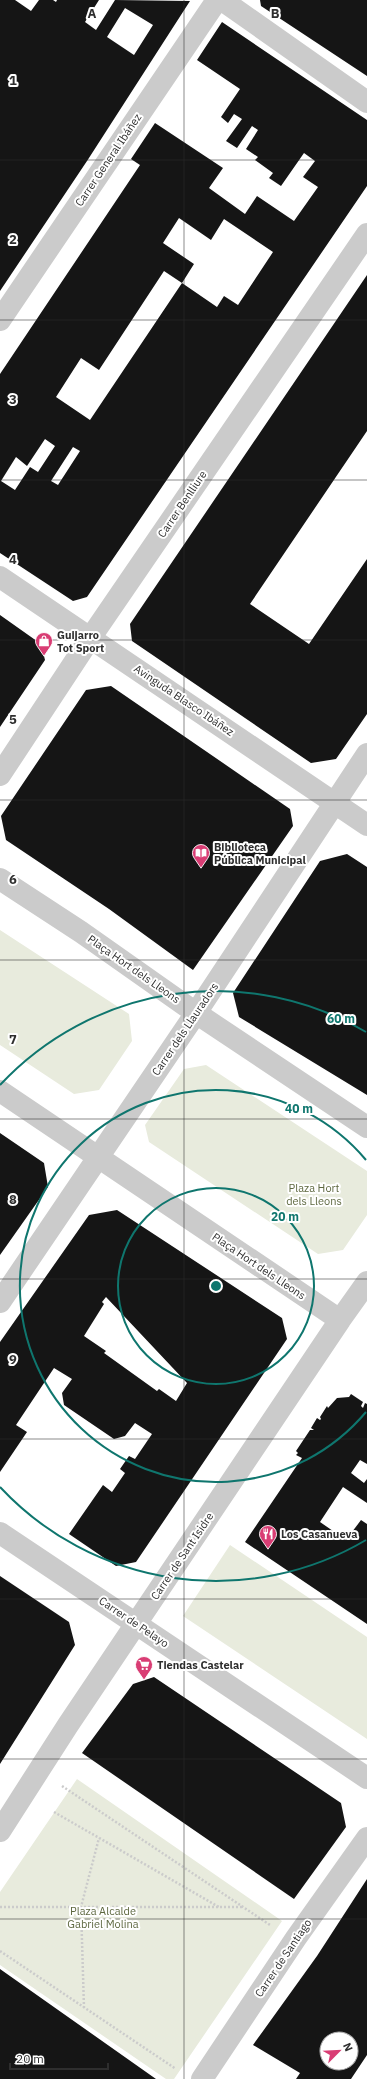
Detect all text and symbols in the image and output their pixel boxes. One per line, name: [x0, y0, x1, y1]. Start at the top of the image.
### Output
text: A: [88, 5, 97, 22]
text: B: [271, 5, 280, 22]
text: 1: [9, 72, 17, 89]
street label: Carrer General Ibáñez: [72, 111, 144, 209]
text: 2: [9, 231, 17, 248]
text: 3: [9, 391, 17, 408]
street label: Carrer Benlliure: [154, 468, 210, 540]
text: 4: [9, 551, 17, 568]
place label: Guijarro Tot Sport: [57, 628, 104, 655]
shop icon: Guijarro Tot Sport: [34, 631, 54, 656]
street label: Avinguda Blasco Ibáñez: [131, 661, 237, 739]
text: 5: [9, 711, 17, 728]
place label: Biblioteca Pública Municipal: [214, 840, 307, 867]
library icon: Biblioteca Pública Municipal: [191, 843, 211, 868]
text: 6: [9, 871, 17, 888]
street label: Plaça Hort dels Lleons: [85, 932, 183, 1006]
street label: Carrer dels Llauradors: [149, 980, 221, 1078]
text: 60 m: [327, 1011, 355, 1026]
text: 7: [9, 1031, 17, 1048]
text: 40 m: [285, 1101, 313, 1116]
park label: Plaza Hort dels Lleons: [286, 1181, 342, 1208]
text: 8: [9, 1191, 17, 1208]
text: 20 m: [271, 1209, 299, 1224]
street label: Plaça Hort dels Lleons: [210, 1230, 308, 1302]
centre of rings: [209, 1279, 223, 1293]
text: 9: [9, 1351, 17, 1368]
street label: Carrer de Sant Isidre: [148, 1510, 216, 1602]
restaurant icon: Los Casanueva: [258, 1524, 278, 1549]
place label: Los Casanueva: [281, 1527, 358, 1541]
street label: Carrer de Pelayo: [96, 1593, 172, 1651]
supermarket icon: Tiendas Castelar: [134, 1655, 154, 1680]
place label: Tiendas Castelar: [157, 1658, 244, 1672]
park label: Plaza Alcalde Gabriel Molina: [67, 1904, 139, 1931]
street label: Carrer de Santiago: [252, 1916, 314, 2000]
north arrow: [319, 2031, 359, 2071]
text: N: [340, 2040, 356, 2053]
scale bar: [10, 2045, 108, 2071]
text: 20 m: [16, 2051, 44, 2066]

